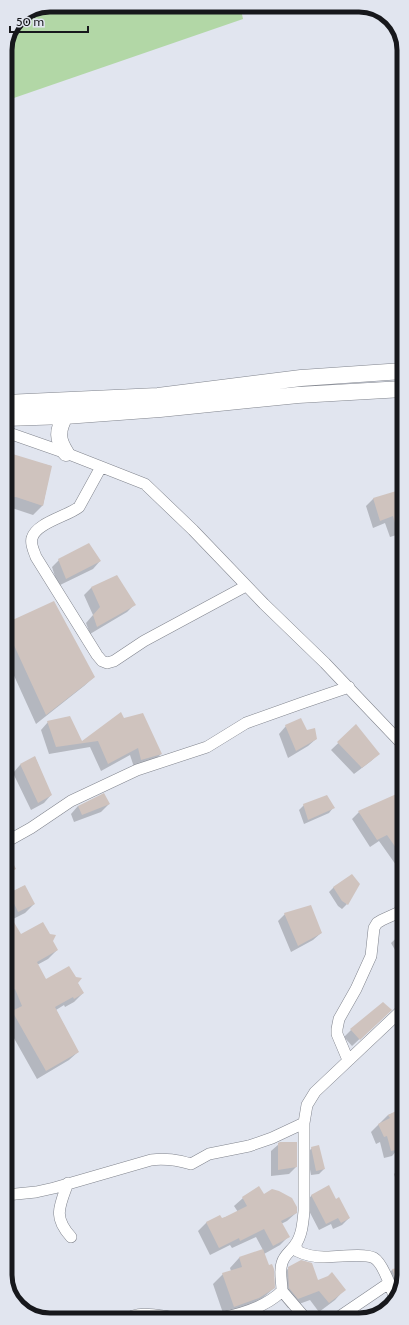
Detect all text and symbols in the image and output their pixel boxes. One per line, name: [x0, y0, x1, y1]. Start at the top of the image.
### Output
scale bar: [10, 8, 88, 34]
text: 50 m: [16, 14, 44, 29]

